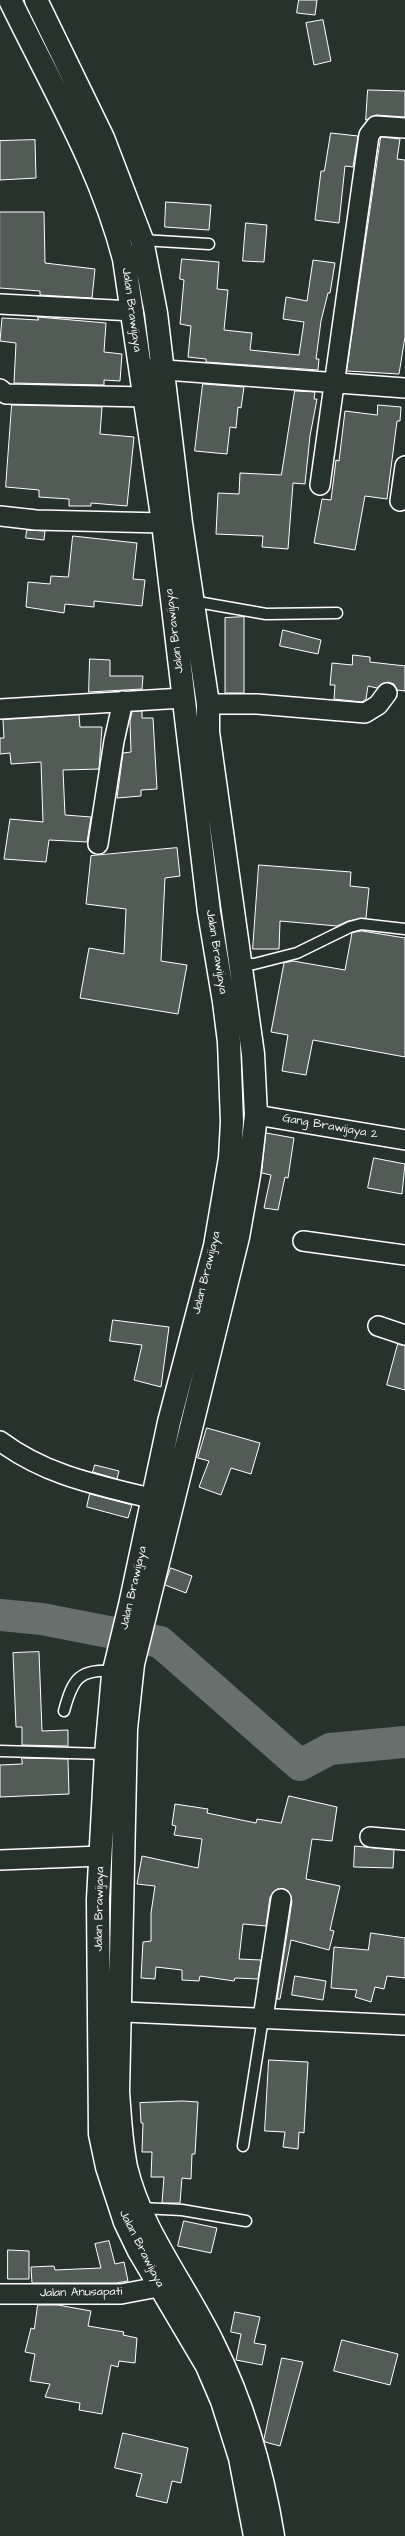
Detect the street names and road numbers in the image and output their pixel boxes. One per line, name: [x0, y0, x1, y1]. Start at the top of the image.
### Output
street label: Jalan Brawijaya: [118, 267, 144, 353]
street label: Jalan Brawijaya: [163, 588, 187, 674]
street label: Jalan Brawijaya: [202, 909, 230, 995]
street label: Gang Brawijaya 2: [281, 1112, 379, 1142]
street label: Jalan Brawijaya: [190, 1230, 224, 1316]
street label: Jalan Brawijaya: [117, 1545, 151, 1631]
street label: Jalan Brawijaya: [92, 1866, 108, 1952]
street label: Jalan Brawijaya: [115, 2208, 167, 2290]
street label: Jalan Anusapati: [40, 2285, 122, 2301]

